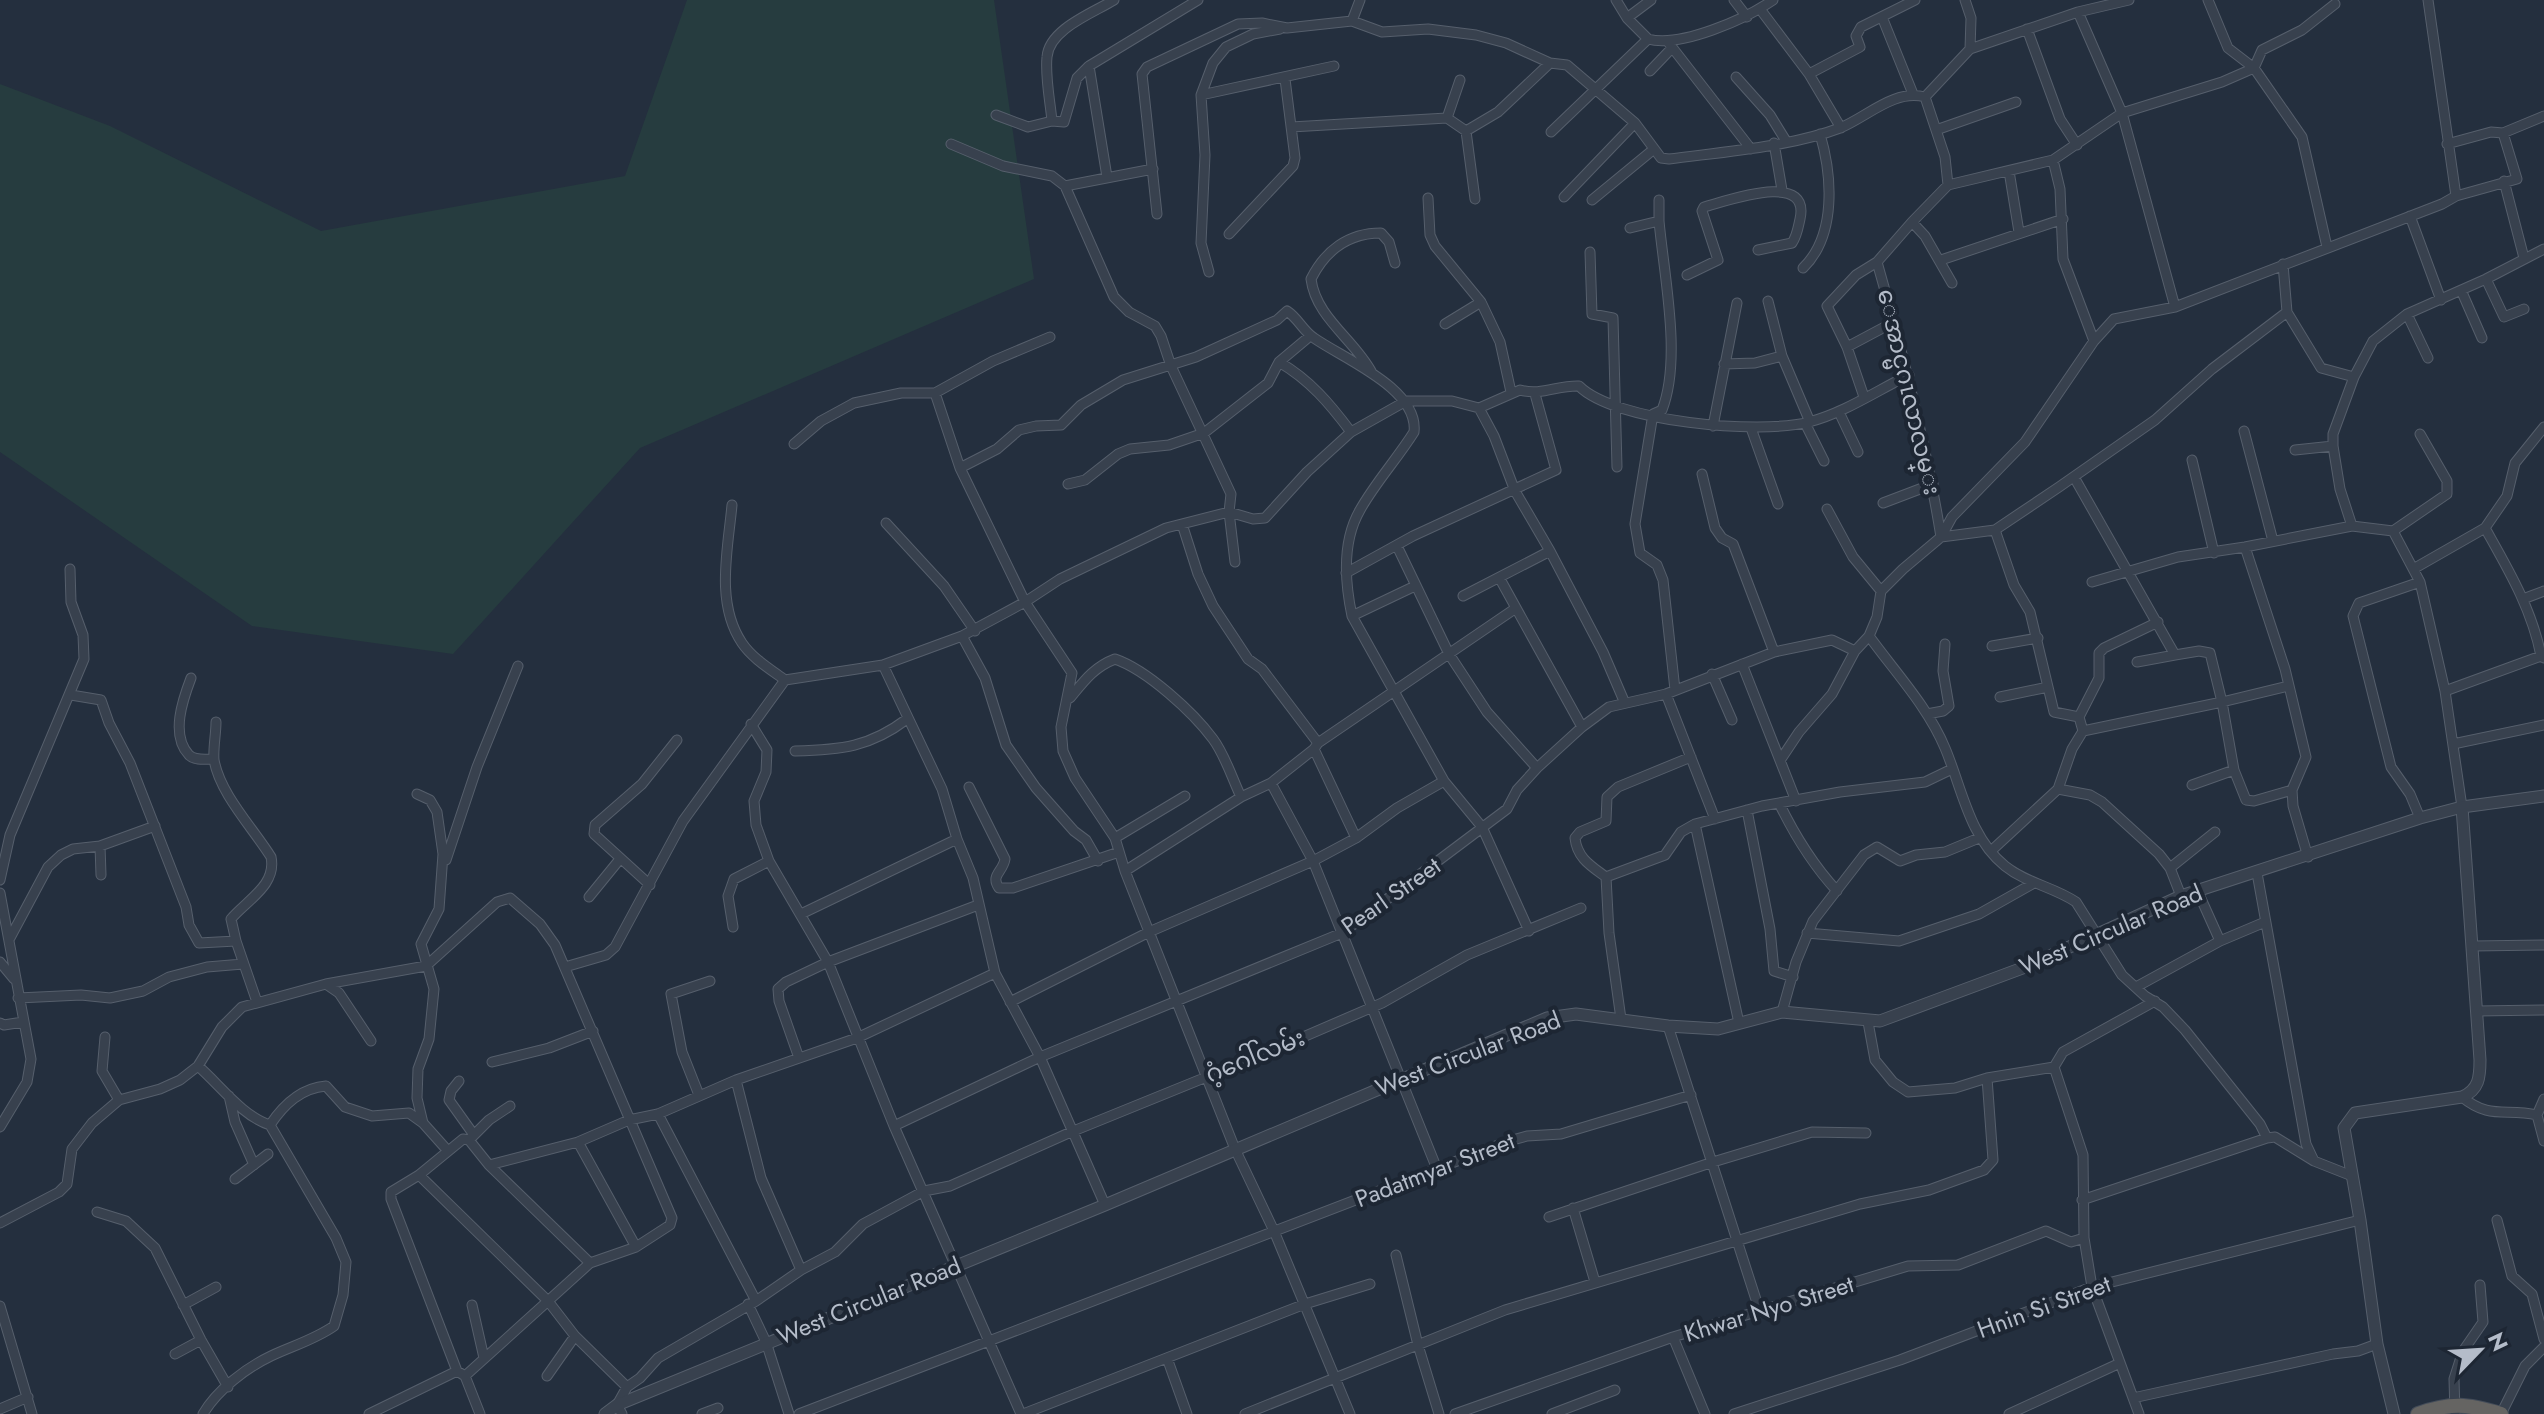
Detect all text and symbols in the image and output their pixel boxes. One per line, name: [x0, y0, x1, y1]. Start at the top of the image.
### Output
street label: ေအာင္မဂၤလာလမ္း: [1866, 285, 1950, 499]
street label: Pearl Street: [1334, 848, 1448, 943]
street label: West Circular Road: [2014, 875, 2208, 984]
street label: West Circular Road: [1370, 1002, 1565, 1105]
street label: ဂံ့ဂေါ်လမ်း: [1200, 1020, 1310, 1091]
street label: Padatmyar Street: [1350, 1123, 1520, 1216]
street label: West Circular Road: [772, 1248, 966, 1353]
street label: Khwar Nyo Street: [1680, 1266, 1858, 1351]
street label: Hnin Si Street: [1972, 1266, 2116, 1347]
north arrow: [2440, 1310, 2520, 1390]
text: N: [2480, 1327, 2516, 1356]

